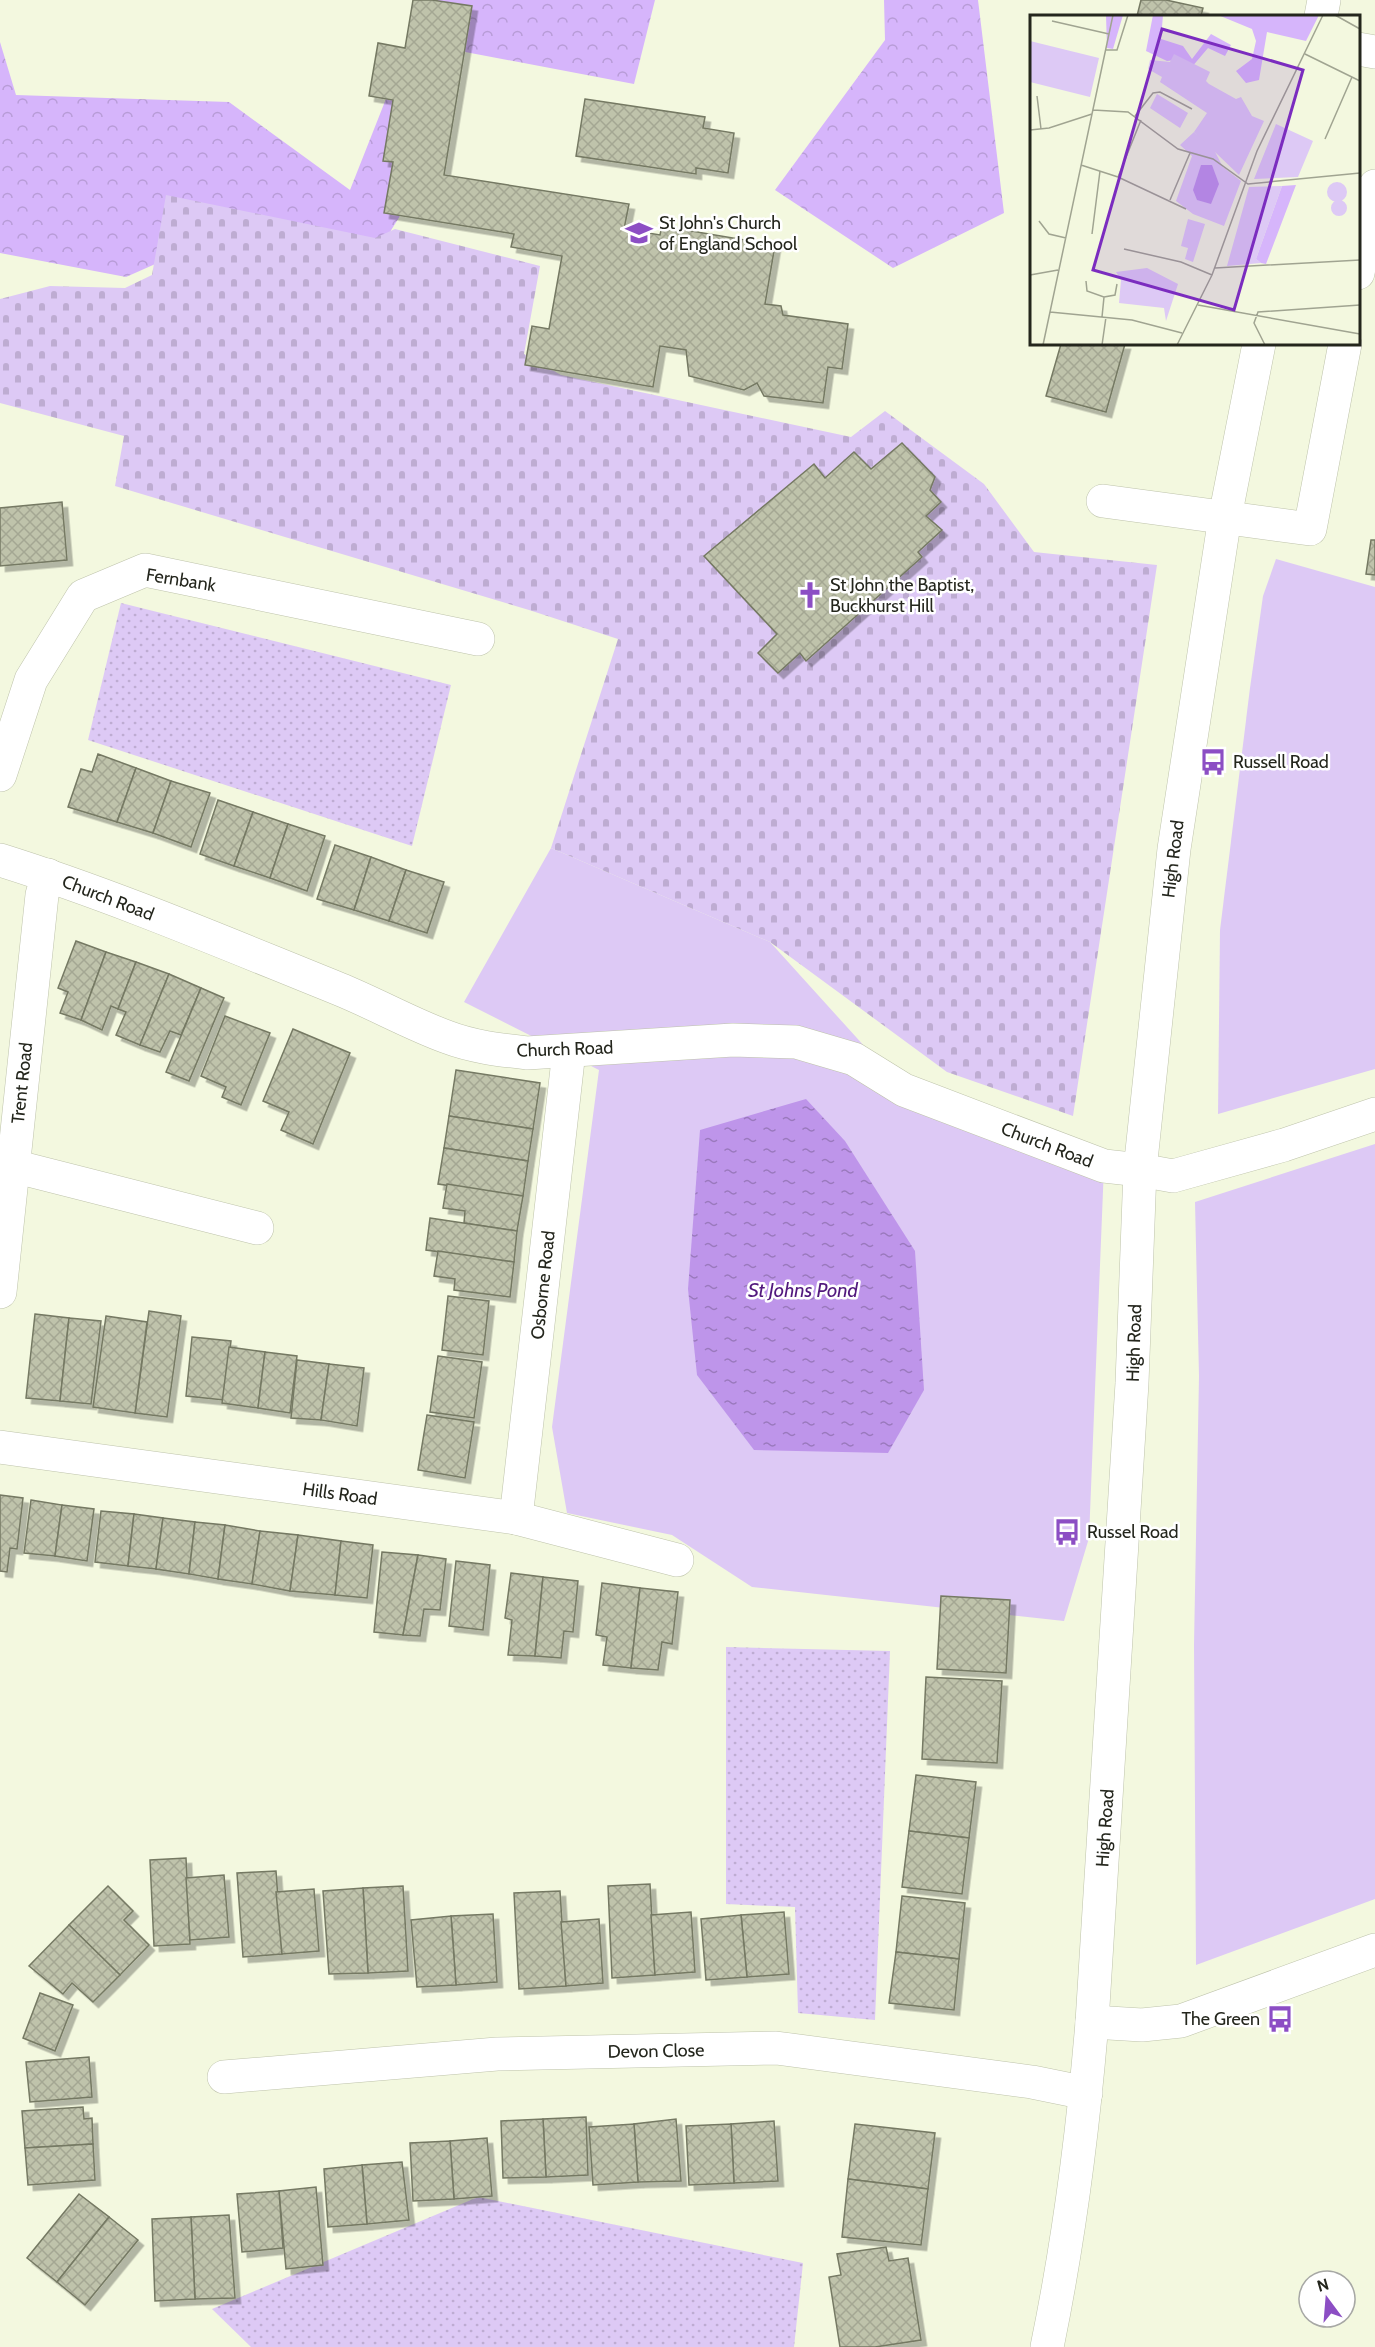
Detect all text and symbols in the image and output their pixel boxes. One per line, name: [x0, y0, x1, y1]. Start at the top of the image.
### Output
inset map: [1030, 15, 1360, 345]
place label: St John's Church of England School: [659, 212, 798, 255]
school or university icon: St John's Church of England School: [624, 218, 654, 248]
street label: Fernbank: [145, 564, 218, 597]
place label: St John the Baptist, Buckhurst Hill: [830, 574, 974, 617]
church icon: St John the Baptist, Buckhurst Hill: [795, 580, 825, 610]
bus stop icon: Russell Road: [1198, 747, 1228, 777]
place label: Russell Road: [1233, 751, 1329, 773]
street label: High Road: [1157, 819, 1189, 899]
street label: Church Road: [59, 870, 157, 926]
street label: Church Road: [516, 1036, 614, 1062]
street label: Trent Road: [7, 1041, 37, 1125]
street label: Church Road: [998, 1117, 1096, 1173]
street label: Osborne Road: [526, 1230, 560, 1340]
water label: St Johns Pond: [748, 1278, 859, 1302]
street label: High Road: [1122, 1304, 1146, 1382]
street label: Hills Road: [301, 1478, 379, 1510]
bus stop icon: Russel Road: [1052, 1517, 1082, 1547]
place label: Russel Road: [1087, 1521, 1179, 1543]
street label: High Road: [1091, 1788, 1119, 1868]
bus stop icon: The Green: [1265, 2004, 1295, 2034]
place label: The Green: [1182, 2008, 1260, 2030]
street label: Devon Close: [607, 2039, 705, 2063]
north arrow: [1297, 2269, 1357, 2329]
text: N: [1315, 2274, 1331, 2296]

